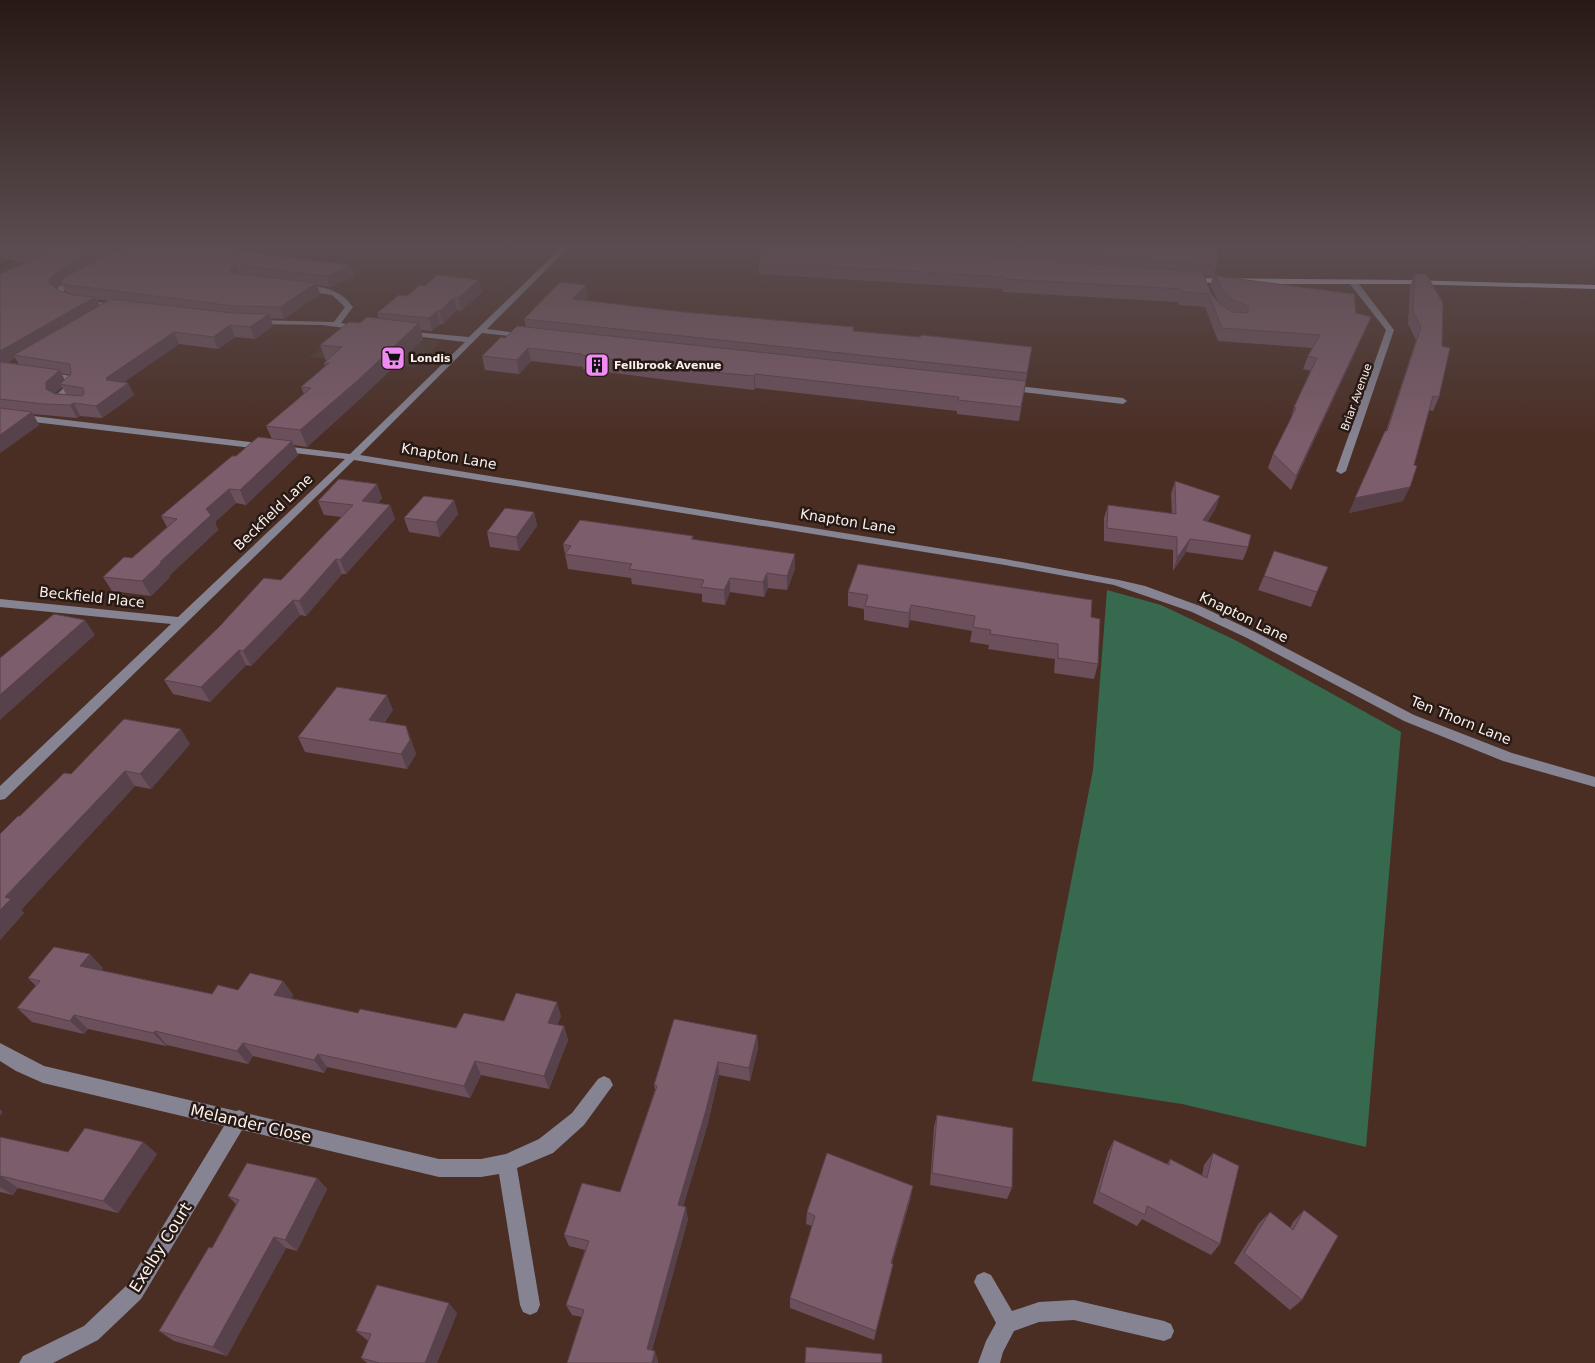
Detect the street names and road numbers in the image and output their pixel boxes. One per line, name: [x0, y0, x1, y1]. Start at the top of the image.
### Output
street label: Briar Avenue: [1338, 361, 1375, 433]
street label: Knapton Lane: [400, 440, 498, 472]
street label: Beckfield Lane: [231, 471, 315, 553]
street label: Knapton Lane: [799, 506, 897, 536]
street label: Beckfield Place: [39, 584, 145, 610]
street label: Knapton Lane: [1197, 589, 1291, 645]
street label: Ten Thorn Lane: [1408, 692, 1514, 747]
street label: Melander Close: [189, 1100, 313, 1147]
street label: Exelby Court: [125, 1199, 196, 1296]

